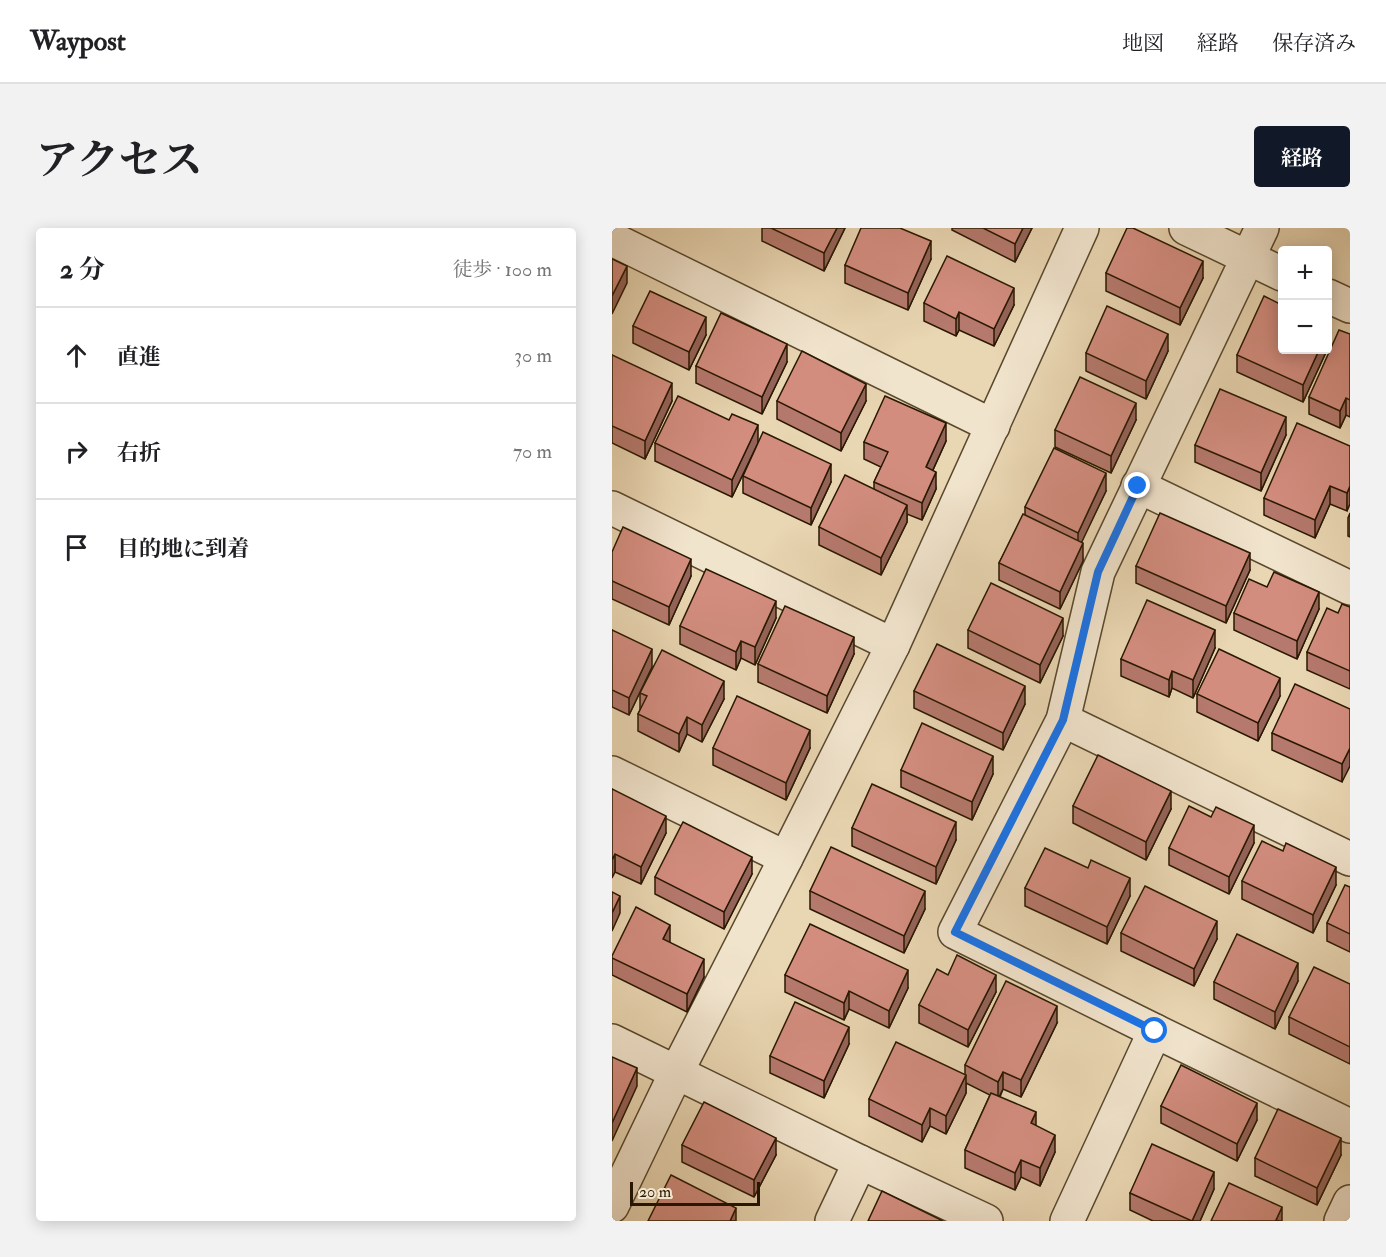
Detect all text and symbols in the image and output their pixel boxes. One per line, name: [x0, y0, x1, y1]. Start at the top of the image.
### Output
text: Waypost: [30, 24, 126, 59]
text: 地図: [1122, 30, 1164, 57]
text: 経路: [1197, 30, 1239, 57]
text: 保存済み: [1272, 30, 1356, 57]
button: 経路: [1254, 126, 1350, 187]
text: アクセス: [36, 135, 203, 187]
map controls: [1278, 246, 1332, 354]
button: +: [1278, 246, 1332, 300]
text: 2 分: [60, 254, 105, 286]
text: 徒歩 · 100 m: [452, 257, 552, 282]
button: −: [1278, 300, 1332, 354]
icon: ahead: [60, 339, 93, 372]
text: 直進: [117, 343, 161, 371]
text: 30 m: [514, 343, 552, 368]
icon: right: [60, 435, 93, 468]
text: 右折: [117, 439, 161, 467]
text: 70 m: [513, 439, 552, 464]
route end: [1124, 472, 1150, 498]
icon: arrive: [60, 531, 93, 564]
text: 目的地に到着: [117, 535, 249, 563]
route start: [1141, 1017, 1167, 1043]
scale bar: [630, 1179, 760, 1206]
text: 20 m: [639, 1182, 671, 1202]

